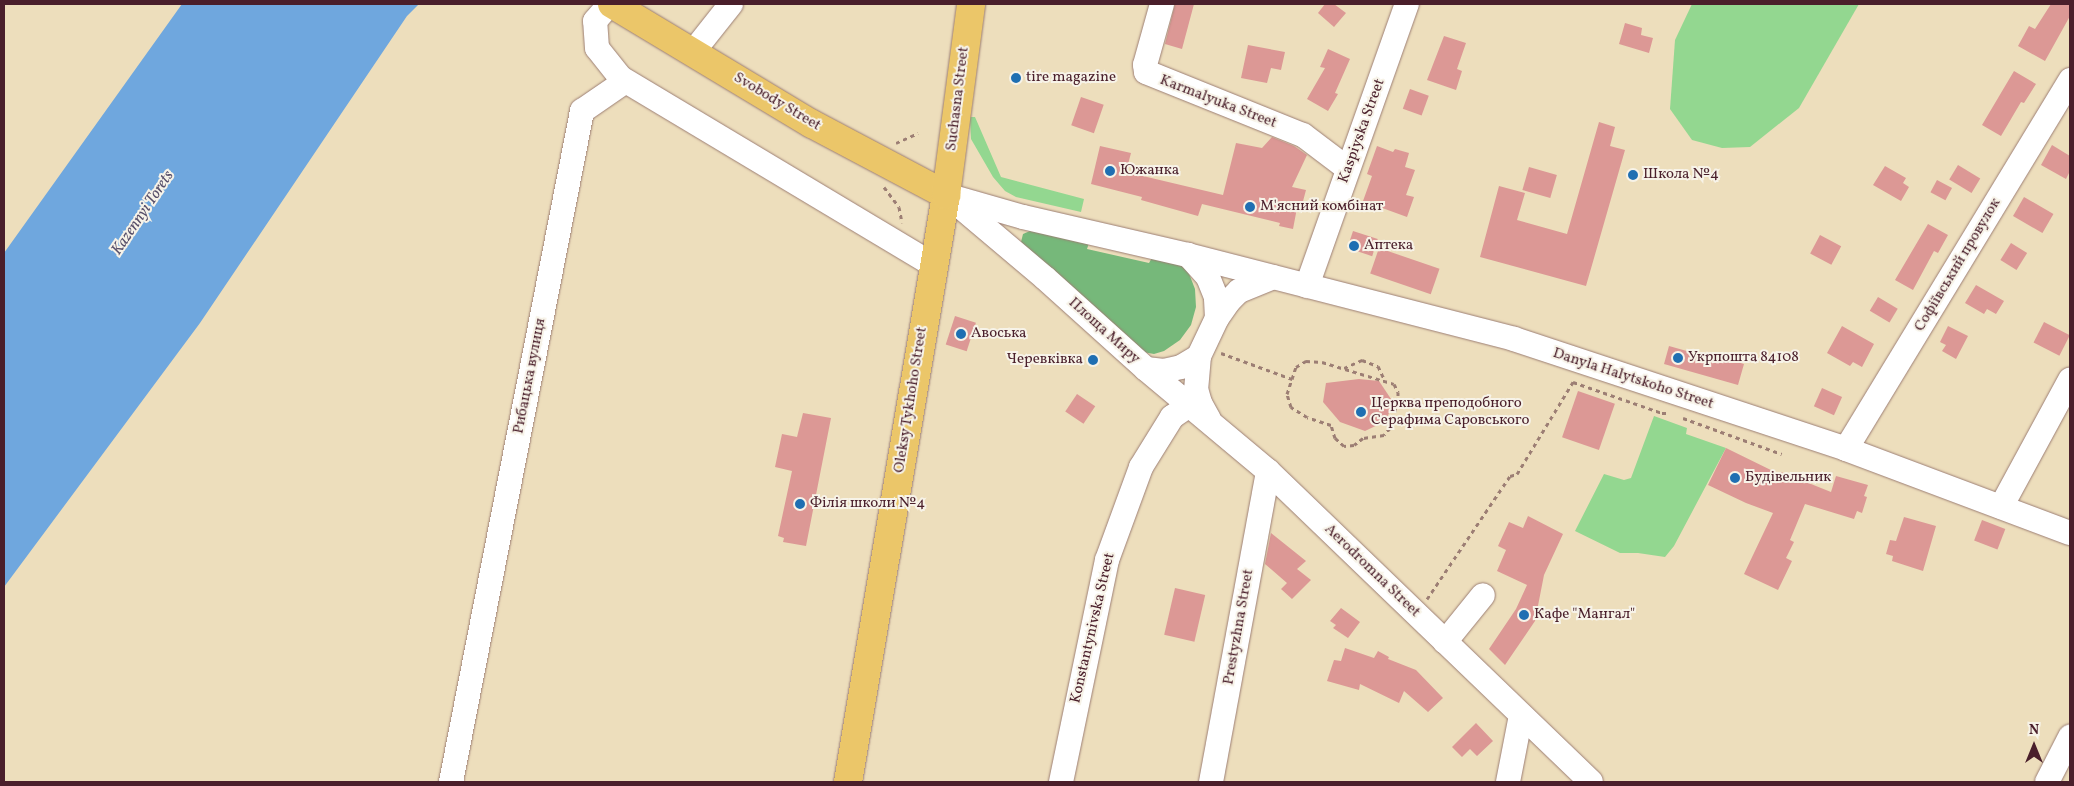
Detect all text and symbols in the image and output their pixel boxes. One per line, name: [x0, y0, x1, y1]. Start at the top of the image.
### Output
street label: Suchasna Street: [943, 46, 973, 152]
street label: Svobody Street: [730, 69, 824, 135]
place label: tire magazine: [1026, 69, 1116, 87]
street label: Karmalyuka Street: [1157, 71, 1279, 133]
marker: tire magazine: [1010, 72, 1022, 84]
street label: Kaspiyska Street: [1335, 76, 1389, 186]
place label: Южанка: [1120, 162, 1179, 180]
marker: Южанка: [1104, 165, 1116, 177]
place label: Школа №4: [1643, 166, 1719, 184]
water label: Kazennyi Torets: [108, 167, 178, 259]
marker: Школа №4: [1627, 169, 1639, 181]
street label: Софіївський провулок: [1911, 195, 2005, 335]
place label: М'ясний комбінат: [1260, 198, 1383, 216]
marker: М'ясний комбінат: [1244, 201, 1256, 213]
place label: Аптека: [1364, 237, 1413, 255]
marker: Аптека: [1348, 240, 1360, 252]
street label: Площа Миру: [1064, 294, 1144, 368]
street label: Рибацька вулиця: [510, 317, 550, 435]
street label: Oleksy Tykhoho Street: [891, 325, 931, 475]
place label: Авоська: [971, 325, 1027, 343]
marker: Авоська: [955, 328, 967, 340]
street label: Danyla Halytskoho Street: [1550, 344, 1716, 414]
place label: Укрпошта 84108: [1688, 349, 1799, 367]
place label: Черевківка: [1007, 351, 1083, 369]
marker: Укрпошта 84108: [1672, 352, 1684, 364]
marker: Черевківка: [1087, 354, 1099, 366]
place label: Церква преподобного Серафима Саровського: [1371, 394, 1529, 429]
marker: Церква преподобного Серафима Саровського: [1355, 406, 1367, 418]
place label: Будівельник: [1745, 469, 1831, 487]
marker: Будівельник: [1729, 472, 1741, 484]
place label: Філія школи №4: [810, 495, 925, 513]
marker: Філія школи №4: [794, 498, 806, 510]
street label: Aerodromna Street: [1320, 521, 1424, 621]
street label: Konstantynivska Street: [1067, 551, 1119, 705]
street label: Prestyzhna Street: [1220, 568, 1258, 686]
place label: Кафе "Мангал": [1534, 606, 1635, 624]
marker: Кафе "Мангал": [1518, 609, 1530, 621]
north arrow: [2009, 721, 2059, 771]
text: N: [2029, 721, 2039, 740]

